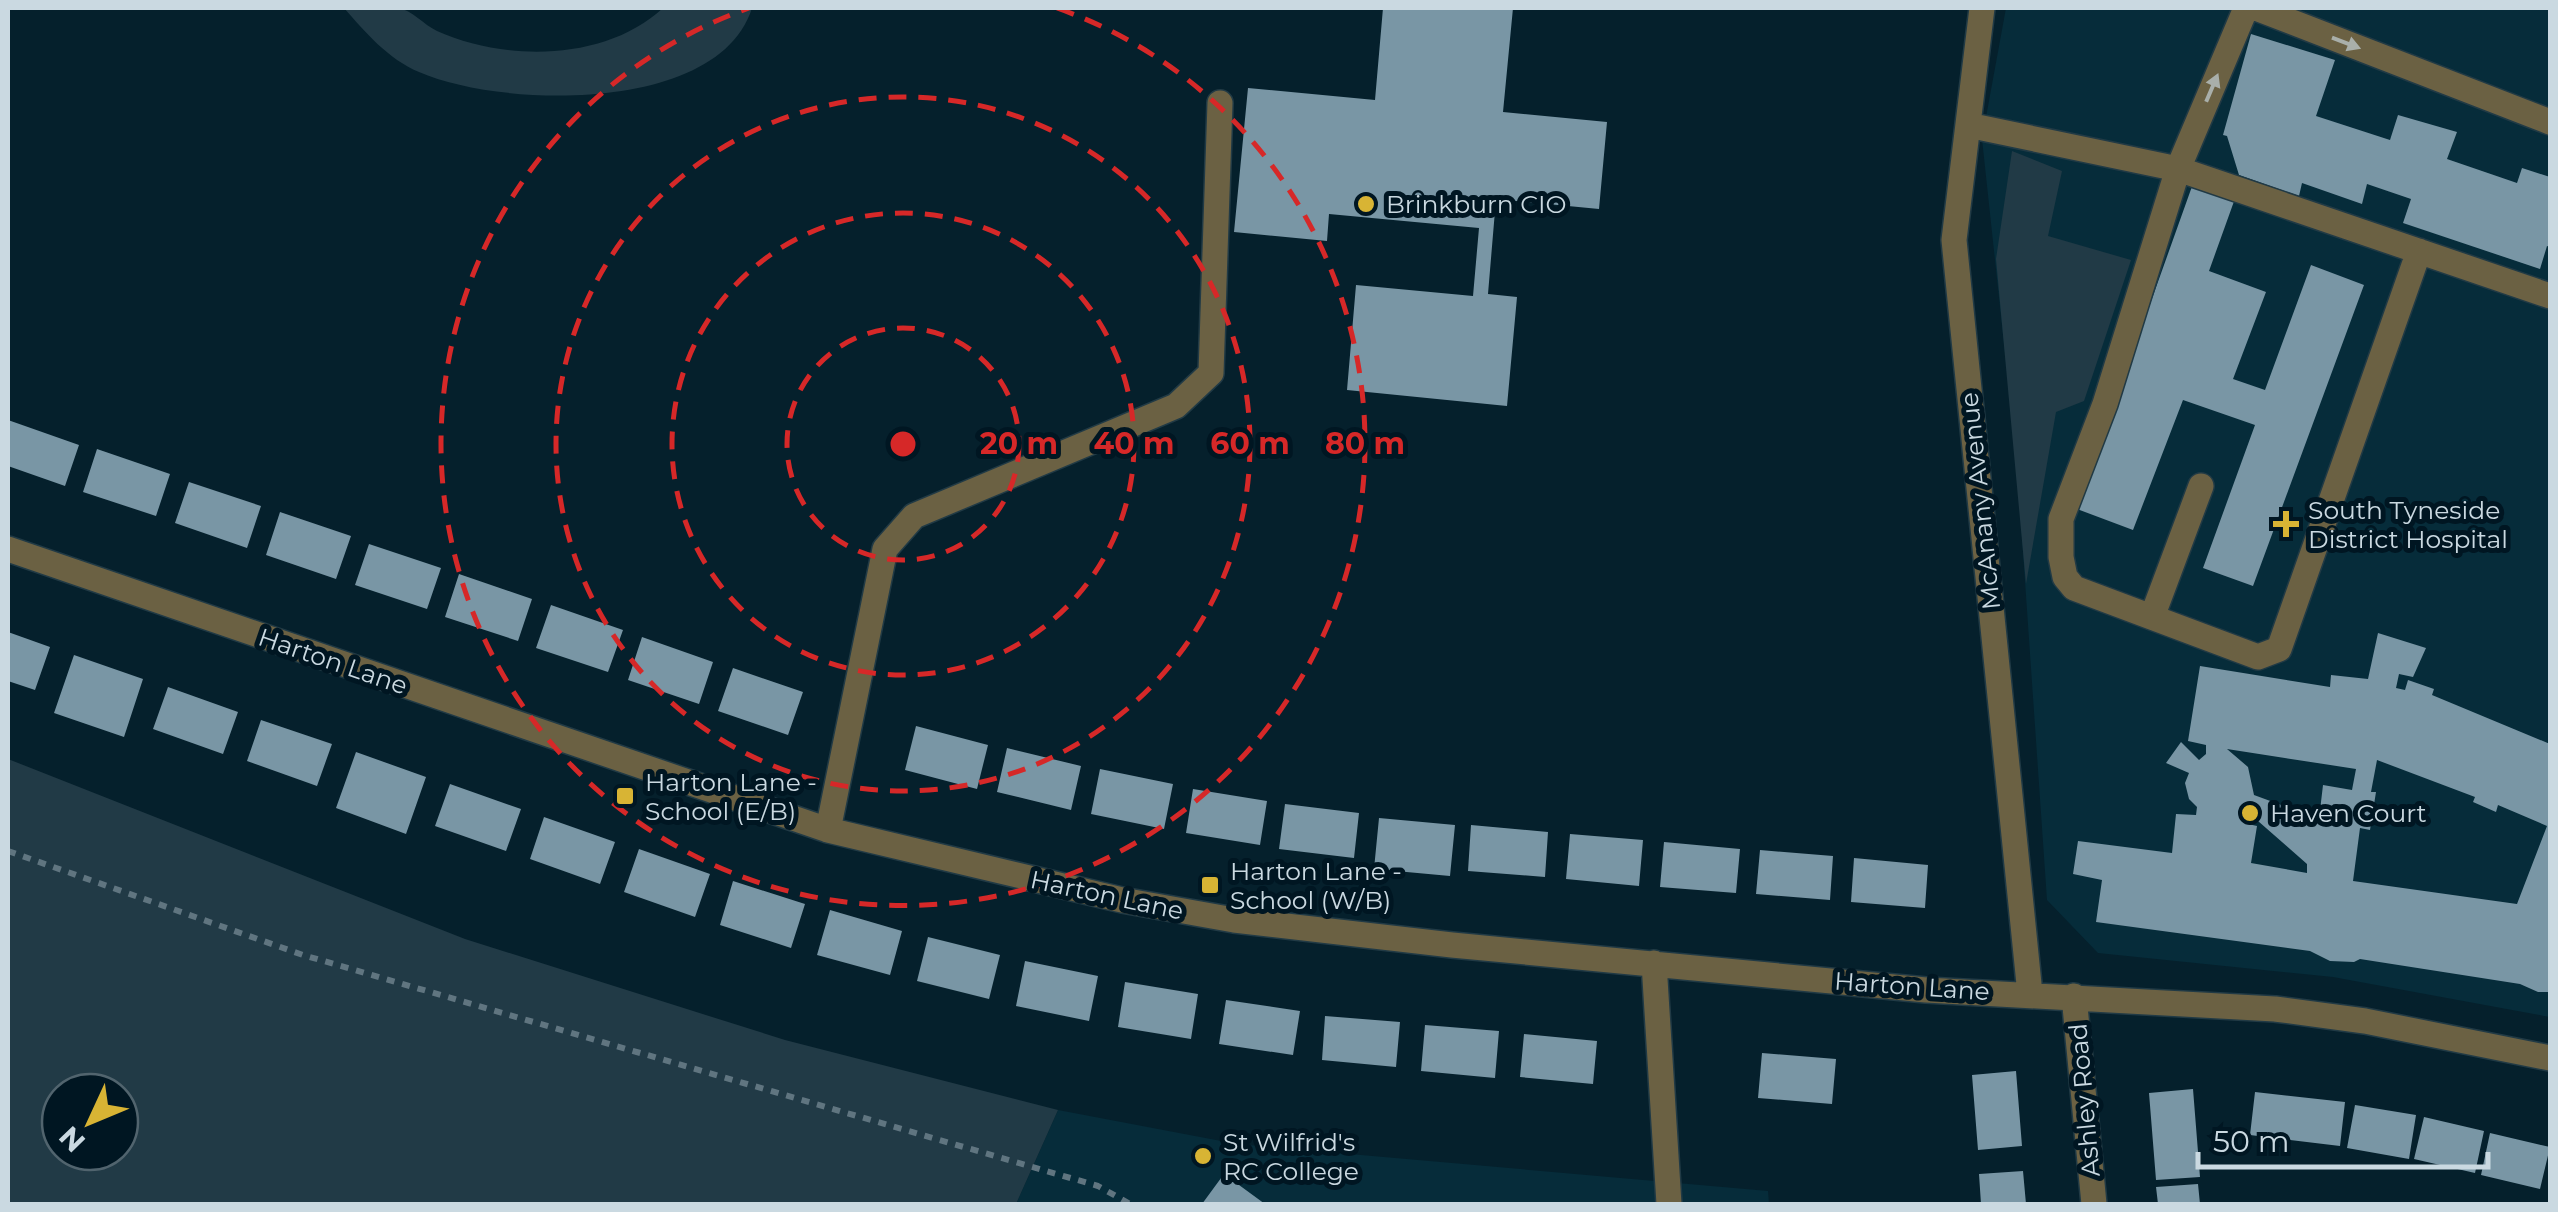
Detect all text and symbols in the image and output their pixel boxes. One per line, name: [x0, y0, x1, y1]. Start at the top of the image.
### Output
one-way arrow: [2332, 36, 2362, 51]
one-way arrow: [2204, 73, 2220, 103]
place label: Brinkburn CIO: [1386, 189, 1567, 219]
marker: Brinkburn CIO: [1355, 193, 1377, 215]
street label: McAnany Avenue: [1954, 391, 2006, 611]
text: 20 m: [980, 425, 1058, 462]
text: 40 m: [1094, 425, 1175, 462]
text: 60 m: [1210, 425, 1290, 462]
text: 80 m: [1325, 425, 1405, 462]
centre of rings: [885, 426, 921, 462]
place label: South Tyneside District Hospital: [2308, 495, 2508, 554]
marker: South Tyneside District Hospital: [2273, 511, 2299, 537]
street label: Harton Lane: [254, 621, 412, 701]
place label: Harton Lane - School (E/B): [645, 767, 817, 826]
marker: Harton Lane - School (E/B): [614, 785, 636, 807]
place label: Haven Court: [2270, 798, 2427, 828]
marker: Haven Court: [2239, 802, 2261, 824]
place label: Harton Lane - School (W/B): [1230, 856, 1402, 915]
street label: Harton Lane: [1028, 864, 1186, 926]
marker: Harton Lane - School (W/B): [1199, 874, 1221, 896]
street label: Harton Lane: [1833, 966, 1991, 1006]
street label: Ashley Road: [2062, 1022, 2106, 1178]
north arrow: [40, 1072, 140, 1172]
scale bar: [2198, 1107, 2488, 1169]
text: N: [52, 1119, 92, 1159]
text: 50 m: [2213, 1123, 2290, 1160]
place label: St Wilfrid's RC College: [1223, 1127, 1359, 1186]
marker: St Wilfrid's RC College: [1192, 1145, 1214, 1167]

